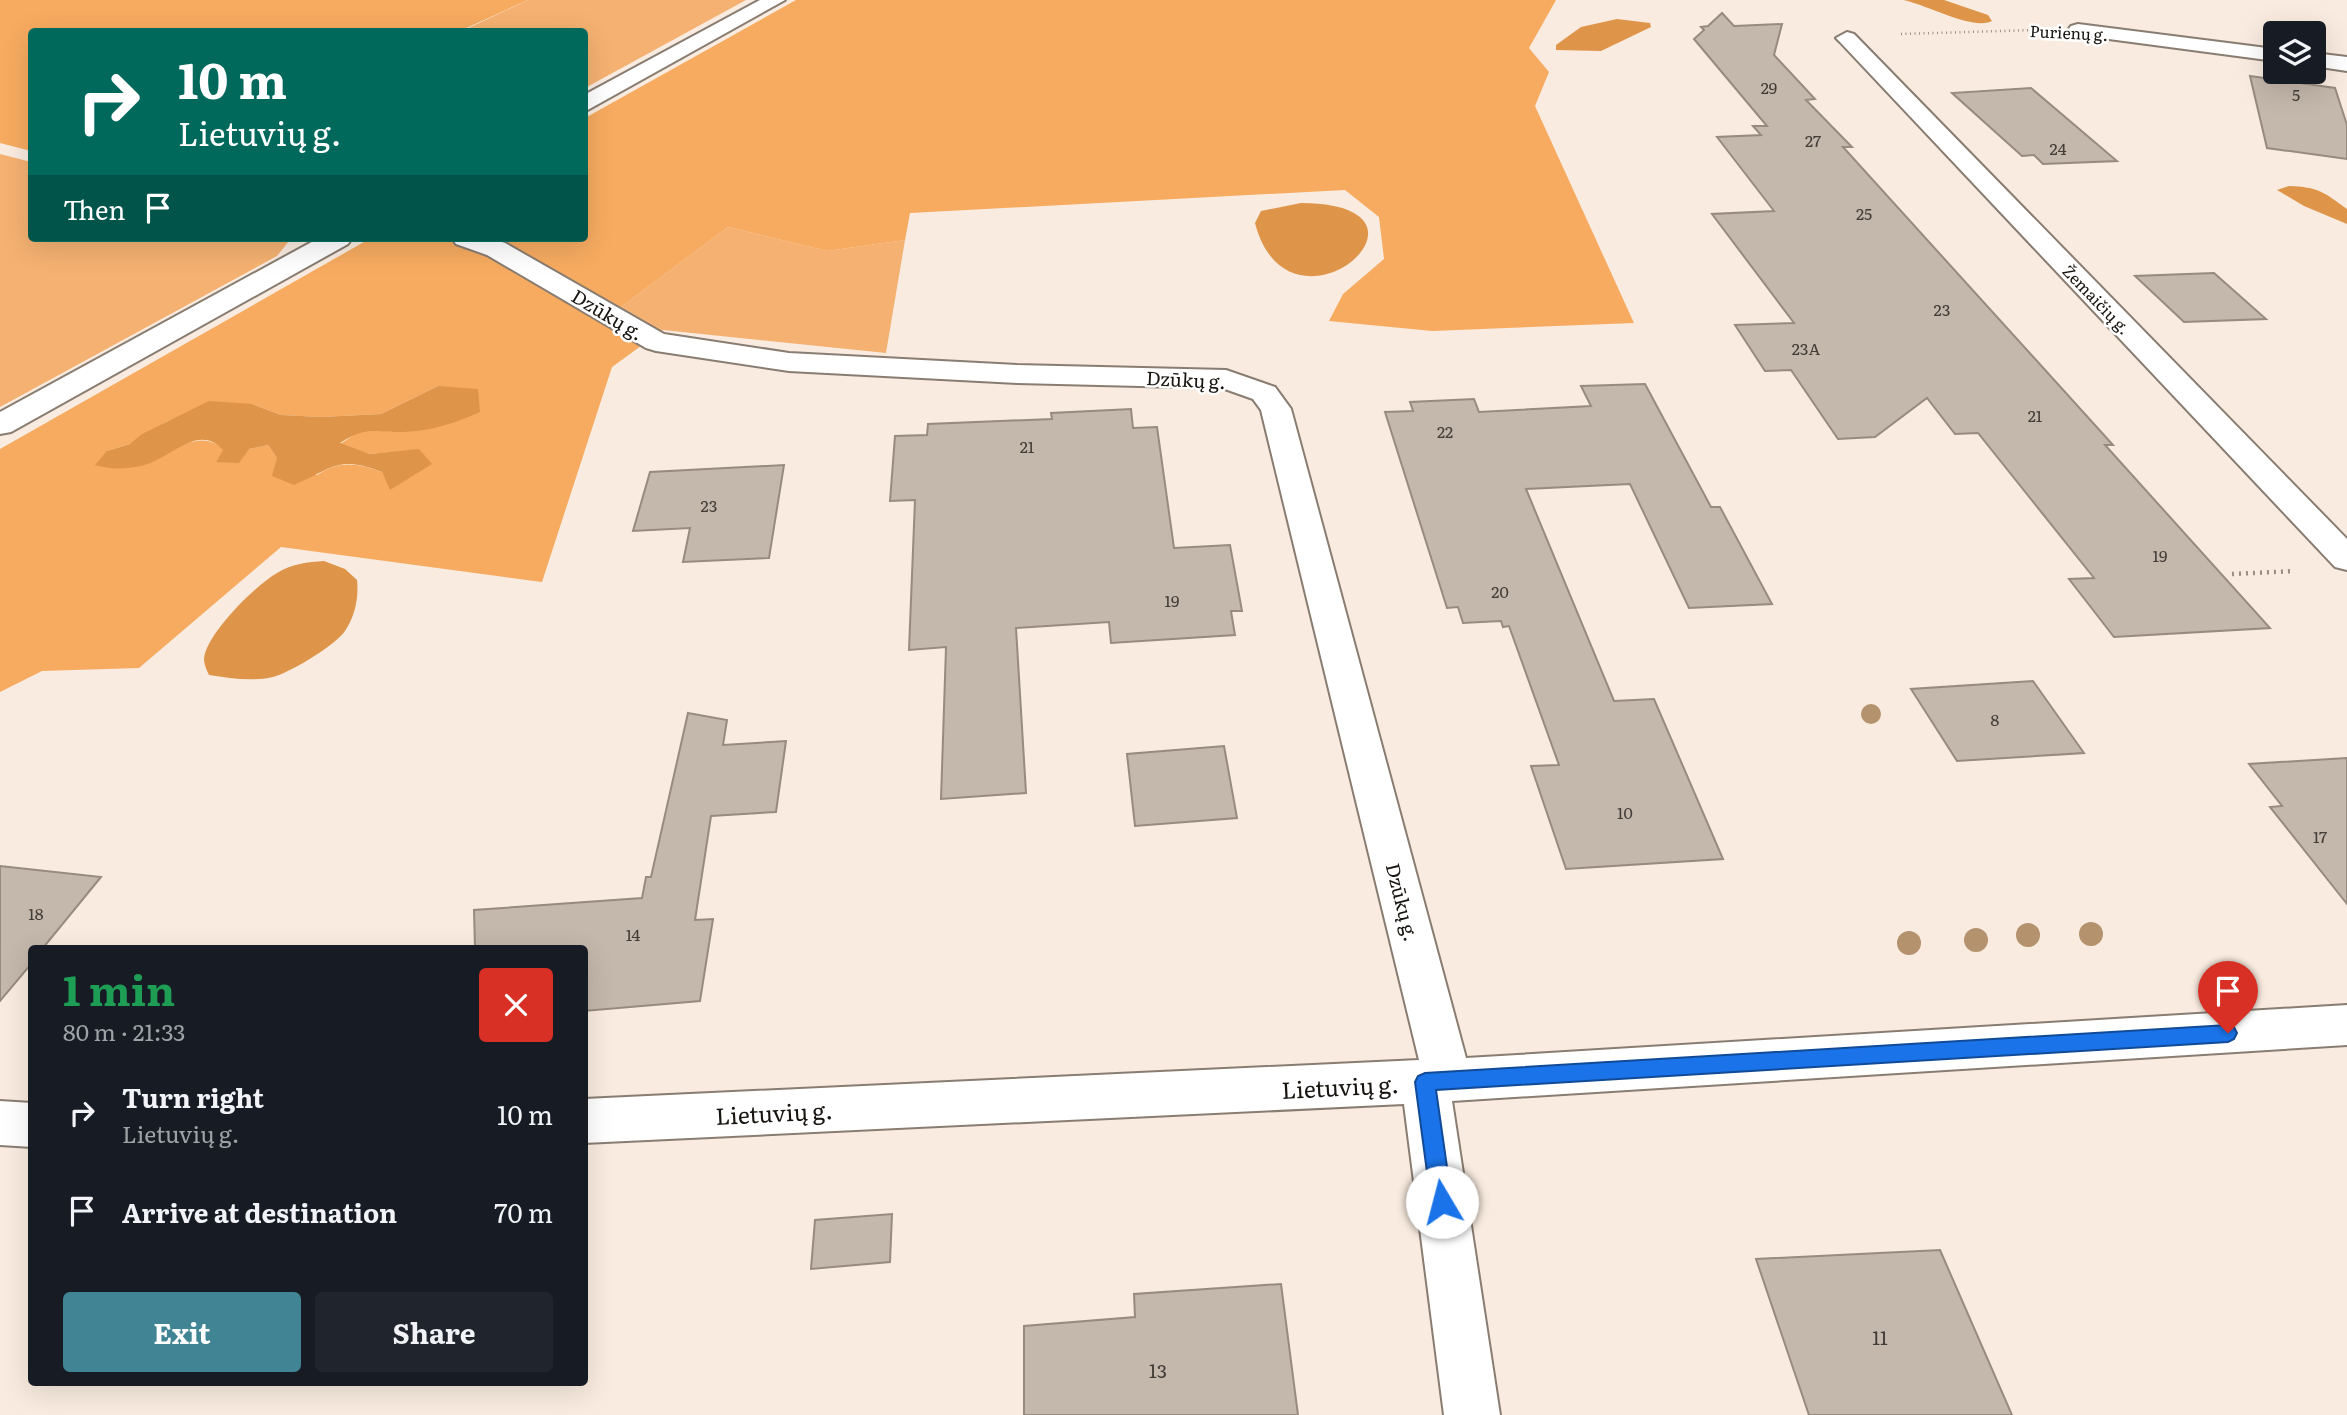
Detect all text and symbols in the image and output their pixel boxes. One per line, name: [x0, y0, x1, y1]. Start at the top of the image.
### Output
street label: Purienų g.: [2029, 18, 2109, 46]
map controls: [2263, 21, 2326, 84]
button: layers: [2263, 21, 2326, 84]
text: 10 m: [178, 41, 287, 114]
icon: right: [63, 56, 154, 147]
house number: 29: [1761, 75, 1777, 99]
house number: 5: [2292, 82, 2300, 106]
text: Lietuvių g.: [178, 108, 341, 156]
house number: 27: [1805, 128, 1821, 152]
house number: 24: [2050, 136, 2067, 160]
text: Then: [63, 189, 125, 228]
icon: arrive: [139, 189, 177, 227]
house number: 25: [1856, 201, 1872, 225]
street label: Žemaičių g.: [2058, 259, 2136, 339]
street label: Dzūkų g.: [567, 281, 649, 347]
house number: 23: [1934, 297, 1950, 321]
house number: 23A: [1792, 336, 1821, 360]
street label: Dzūkų g.: [1146, 363, 1226, 395]
house number: 21: [2028, 403, 2043, 427]
house number: 22: [1437, 419, 1453, 443]
house number: 21: [1020, 434, 1035, 458]
house number: 23: [701, 493, 717, 517]
house number: 19: [2153, 543, 2167, 567]
house number: 20: [1491, 579, 1509, 603]
house number: 19: [1165, 588, 1179, 612]
house number: 8: [1991, 707, 2000, 731]
house number: 10: [1617, 800, 1633, 824]
house number: 17: [2313, 824, 2327, 848]
street label: Dzūkų g.: [1380, 860, 1426, 944]
house number: 18: [28, 901, 44, 925]
house number: 14: [626, 922, 641, 946]
text: 1 min: [63, 957, 175, 1019]
pin: [2198, 961, 2258, 1033]
button: close: [479, 968, 553, 1042]
icon: arrive: [2209, 972, 2247, 1010]
text: 80 m · 21:33: [63, 1014, 185, 1048]
street label: Lietuvių g.: [1281, 1066, 1399, 1106]
text: Turn right: [122, 1077, 264, 1116]
street label: Lietuvių g.: [715, 1092, 833, 1132]
icon: right: [63, 1094, 101, 1132]
text: 10 m: [497, 1094, 553, 1133]
text: Lietuvių g.: [122, 1116, 239, 1150]
position arrow: [1405, 1165, 1479, 1239]
icon: arrive: [63, 1192, 101, 1230]
text: Arrive at destination: [122, 1192, 397, 1231]
text: 70 m: [494, 1192, 553, 1231]
button: Exit: [63, 1292, 301, 1372]
button: Share: [315, 1292, 553, 1372]
house number: 11: [1872, 1323, 1888, 1351]
house number: 13: [1149, 1356, 1167, 1384]

